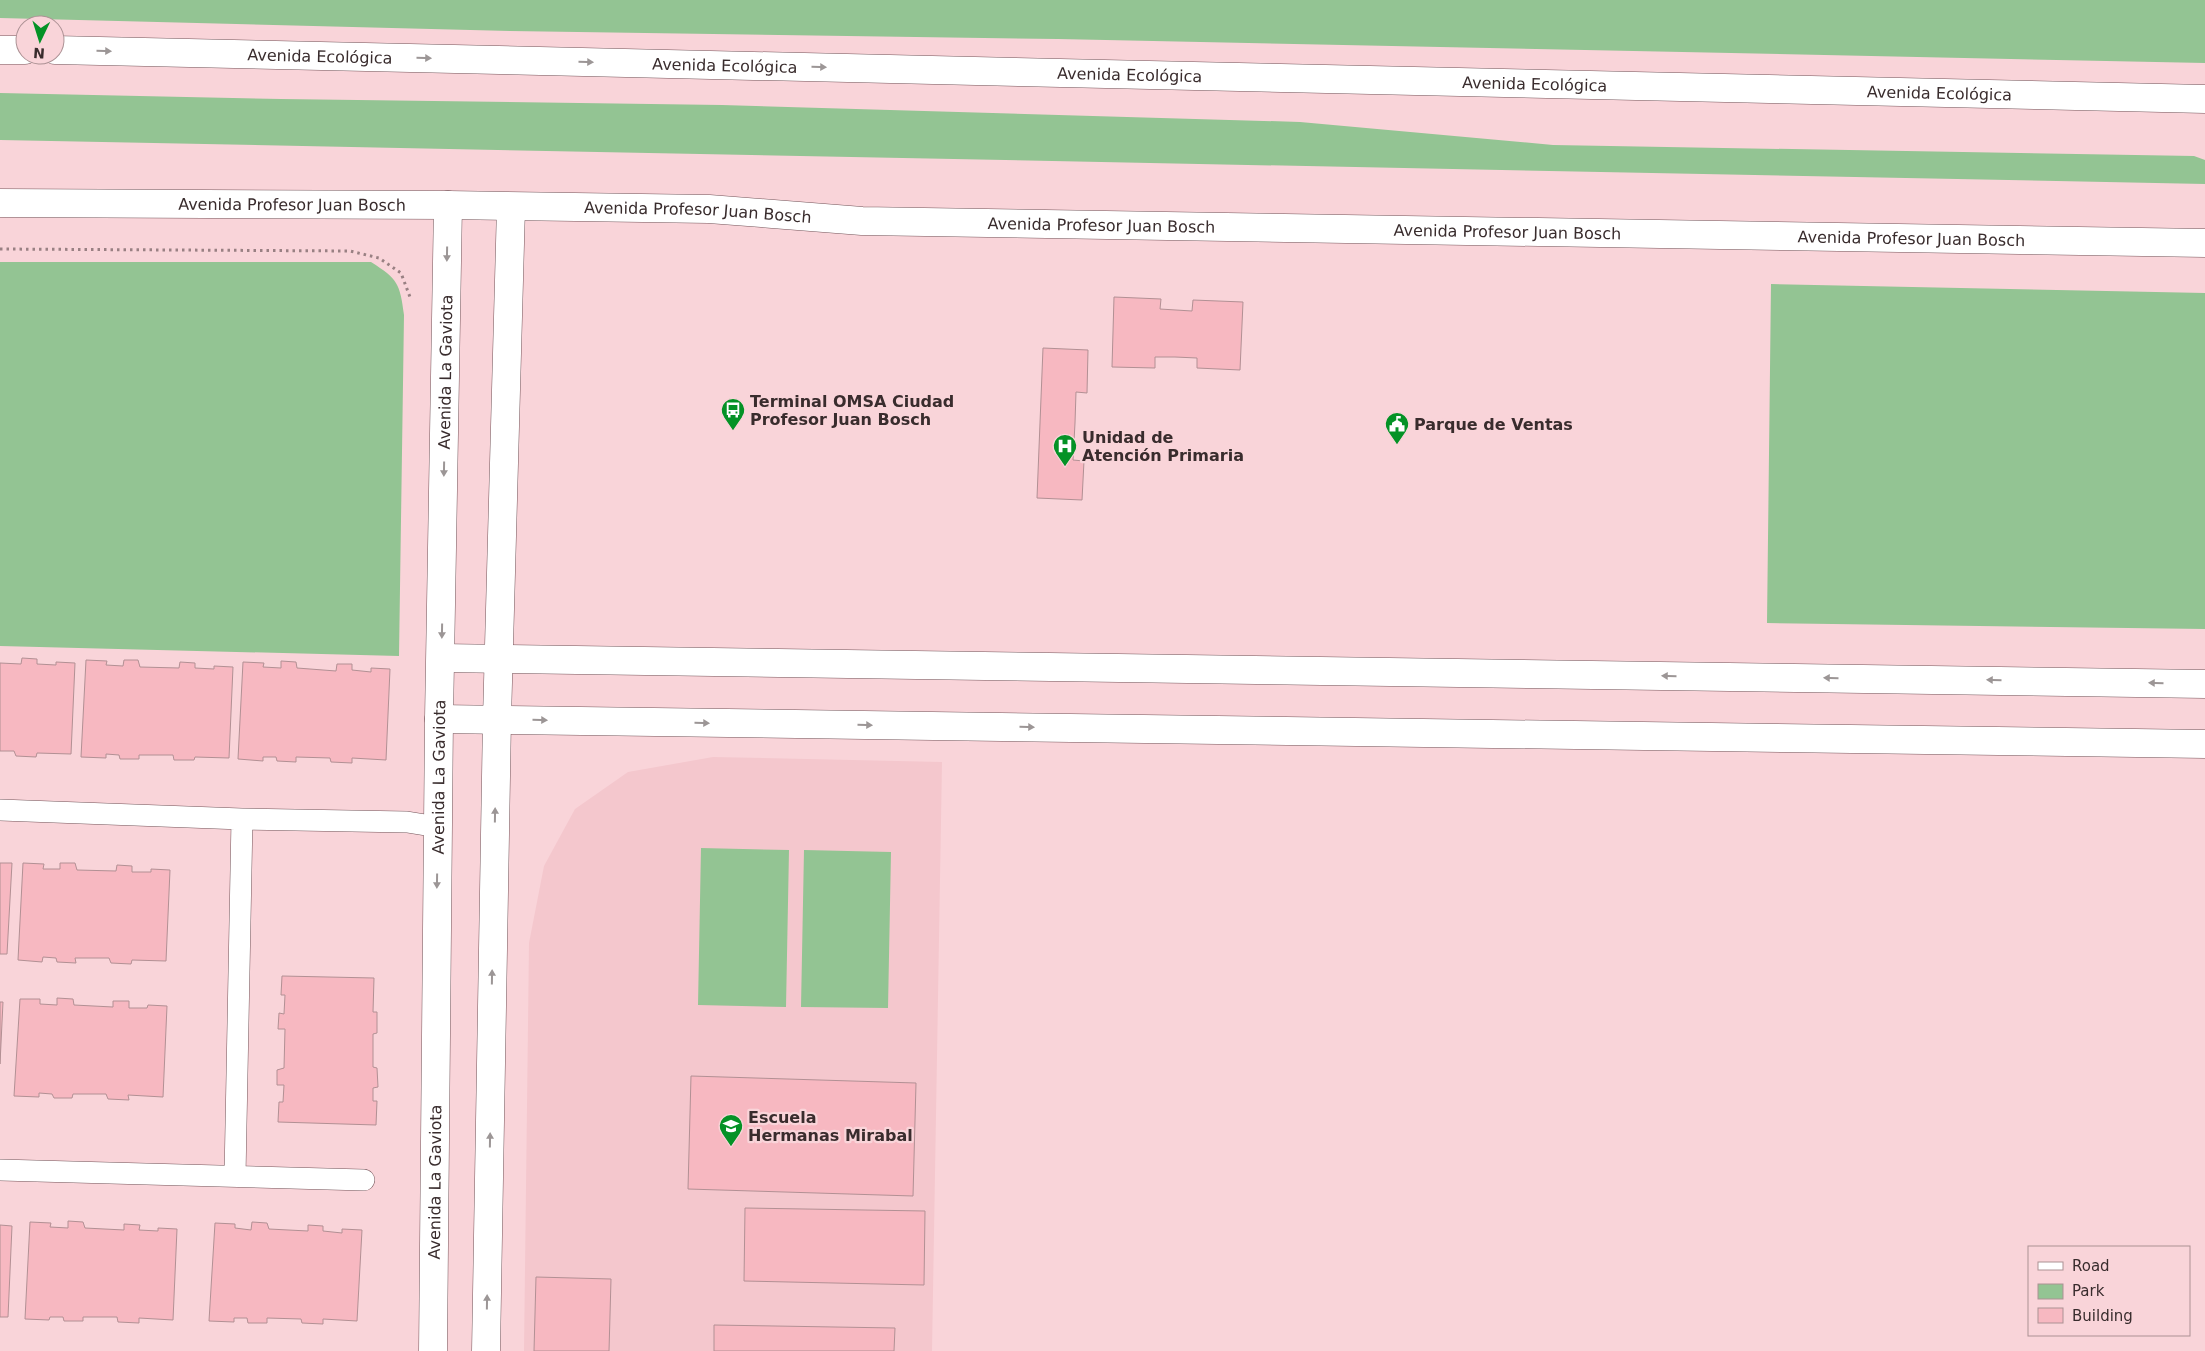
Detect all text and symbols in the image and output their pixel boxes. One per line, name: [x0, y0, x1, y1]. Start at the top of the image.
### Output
north arrow: [15, 15, 65, 65]
text: N: [33, 45, 45, 61]
street label: Avenida Ecológica: [247, 45, 393, 67]
one-way arrow: [96, 47, 112, 55]
street label: Avenida Ecológica: [652, 54, 798, 76]
one-way arrow: [416, 55, 432, 63]
one-way arrow: [578, 58, 594, 66]
street label: Avenida Ecológica: [1057, 63, 1202, 86]
one-way arrow: [811, 64, 827, 72]
street label: Avenida Ecológica: [1462, 73, 1607, 95]
street label: Avenida Ecológica: [1867, 82, 2012, 104]
street label: Avenida Profesor Juan Bosch: [178, 194, 406, 214]
street label: Avenida Profesor Juan Bosch: [584, 198, 812, 227]
street label: Avenida Profesor Juan Bosch: [987, 214, 1215, 236]
street label: Avenida Profesor Juan Bosch: [1393, 220, 1621, 243]
street label: Avenida Profesor Juan Bosch: [1797, 227, 2025, 250]
one-way arrow: [443, 246, 451, 262]
street label: Avenida La Gaviota: [434, 295, 456, 450]
place label: Terminal OMSA Ciudad Profesor Juan Bosch: [750, 392, 954, 429]
bus stop icon: Terminal OMSA Ciudad Profesor Juan Bosch: [720, 397, 746, 431]
public building icon: Parque de Ventas: [1384, 411, 1410, 445]
place label: Parque de Ventas: [1414, 415, 1573, 434]
place label: Unidad de Atención Primaria: [1082, 428, 1244, 465]
hospital icon: Unidad de Atención Primaria: [1052, 433, 1078, 467]
one-way arrow: [440, 461, 448, 477]
one-way arrow: [437, 623, 445, 639]
one-way arrow: [1661, 671, 1677, 679]
one-way arrow: [1823, 674, 1839, 682]
one-way arrow: [1986, 676, 2002, 684]
one-way arrow: [2148, 679, 2164, 687]
street label: Avenida La Gaviota: [428, 699, 449, 855]
one-way arrow: [532, 716, 548, 724]
one-way arrow: [695, 719, 711, 727]
one-way arrow: [857, 721, 873, 729]
one-way arrow: [1020, 723, 1036, 731]
one-way arrow: [491, 807, 499, 823]
one-way arrow: [433, 873, 441, 889]
one-way arrow: [489, 969, 497, 985]
street label: Avenida La Gaviota: [424, 1104, 445, 1260]
place label: Escuela Hermanas Mirabal: [748, 1108, 913, 1145]
school or university icon: Escuela Hermanas Mirabal: [718, 1113, 744, 1147]
one-way arrow: [486, 1132, 494, 1148]
legend: [2028, 1246, 2190, 1336]
text: Road: [2072, 1257, 2110, 1275]
text: Park: [2072, 1282, 2105, 1300]
one-way arrow: [483, 1294, 491, 1310]
text: Building: [2072, 1307, 2133, 1325]

